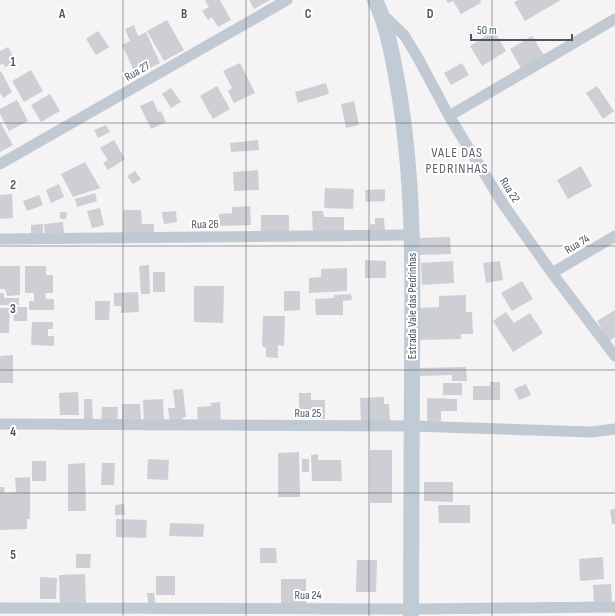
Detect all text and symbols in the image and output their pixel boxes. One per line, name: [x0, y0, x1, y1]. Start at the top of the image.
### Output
text: A: [58, 6, 66, 22]
text: B: [181, 6, 187, 22]
text: C: [305, 6, 312, 22]
text: D: [427, 6, 434, 22]
scale bar: [471, 16, 572, 42]
text: 50 m: [477, 23, 497, 38]
text: 1: [10, 54, 16, 70]
street label: Rua 27: [122, 58, 153, 85]
district label: VALE DAS PEDRINHAS: [425, 144, 489, 177]
street label: Rua 22: [496, 175, 523, 206]
text: 2: [10, 177, 16, 193]
street label: Rua 26: [191, 217, 219, 232]
street label: Rua 74: [562, 231, 592, 258]
street label: Estrada Vale das Pedrinhas: [405, 253, 420, 359]
text: 3: [10, 301, 16, 317]
street label: Rua 25: [295, 406, 322, 421]
text: 4: [10, 424, 16, 440]
text: 5: [10, 547, 16, 563]
street label: Rua 24: [295, 588, 321, 603]

